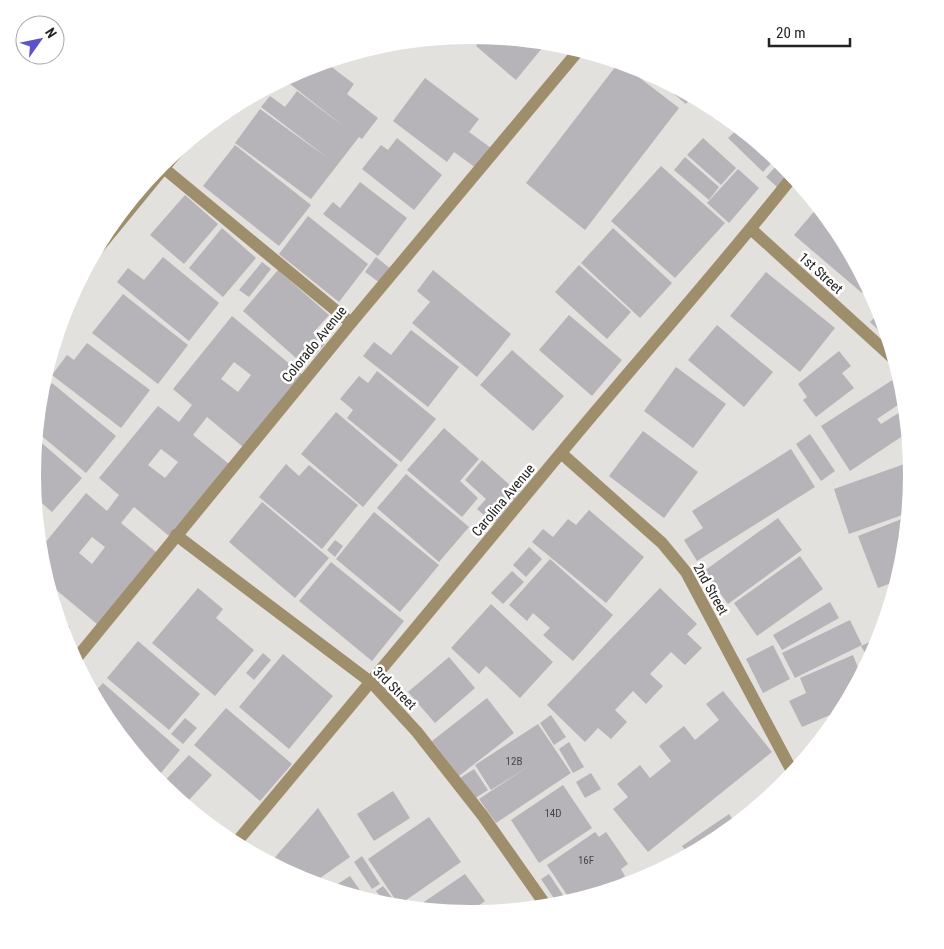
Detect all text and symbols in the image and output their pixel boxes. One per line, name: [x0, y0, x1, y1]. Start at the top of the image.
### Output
north arrow: [15, 15, 65, 65]
scale bar: [769, 15, 850, 47]
text: 20 m: [776, 24, 806, 42]
text: N: [42, 25, 60, 41]
street label: 1st Street: [796, 249, 846, 297]
street label: Colorado Avenue: [278, 302, 350, 385]
street label: Carolina Avenue: [468, 460, 538, 539]
street label: 2nd Street: [690, 560, 732, 618]
street label: 3rd Street: [370, 663, 420, 713]
house number: 12B: [506, 755, 522, 768]
house number: 14D: [544, 807, 562, 820]
house number: 16F: [578, 854, 594, 867]

